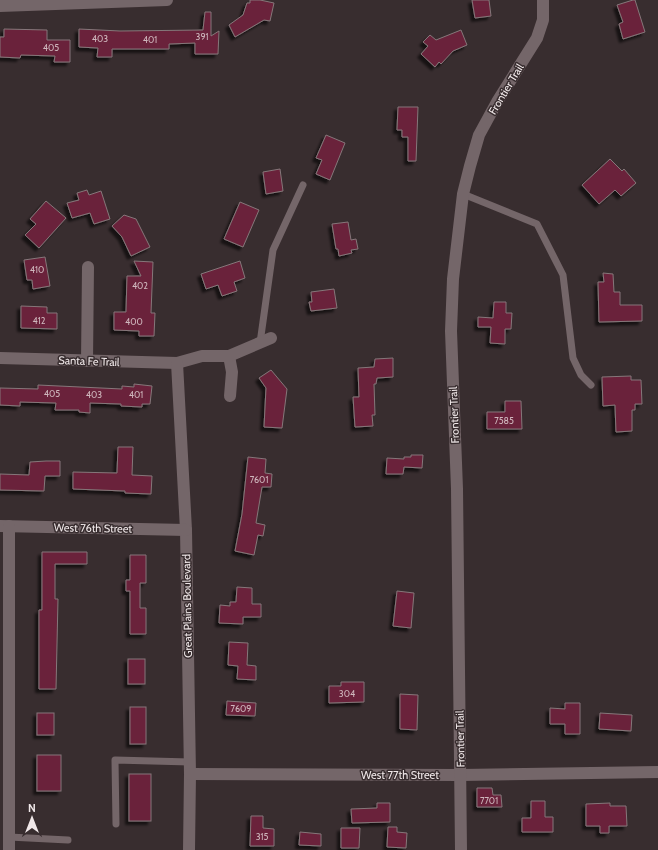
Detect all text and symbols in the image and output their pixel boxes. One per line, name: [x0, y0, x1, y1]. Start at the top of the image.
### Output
house number: 391: [196, 31, 209, 42]
house number: 403: [92, 33, 108, 44]
house number: 401: [143, 34, 157, 45]
house number: 405: [43, 42, 59, 53]
street label: Frontier Trail: [485, 61, 527, 117]
house number: 410: [30, 264, 44, 275]
house number: 402: [132, 280, 148, 291]
house number: 412: [33, 315, 46, 326]
house number: 400: [125, 316, 143, 327]
street label: Santa Fe Trail: [58, 353, 120, 369]
street label: Frontier Trail: [446, 386, 462, 444]
house number: 405: [44, 388, 60, 399]
house number: 403: [86, 389, 102, 400]
house number: 401: [129, 389, 143, 400]
house number: 7585: [494, 415, 514, 426]
house number: 7601: [250, 474, 268, 485]
street label: West 76th Street: [54, 520, 133, 536]
street label: Great Plains Boulevard: [179, 554, 195, 658]
house number: 304: [339, 688, 355, 699]
house number: 7609: [231, 703, 251, 714]
street label: Frontier Trail: [452, 710, 467, 768]
street label: West 77th Street: [361, 768, 439, 782]
house number: 7701: [480, 795, 498, 806]
north arrow: [12, 798, 52, 838]
text: N: [28, 801, 36, 815]
house number: 315: [256, 831, 268, 842]

